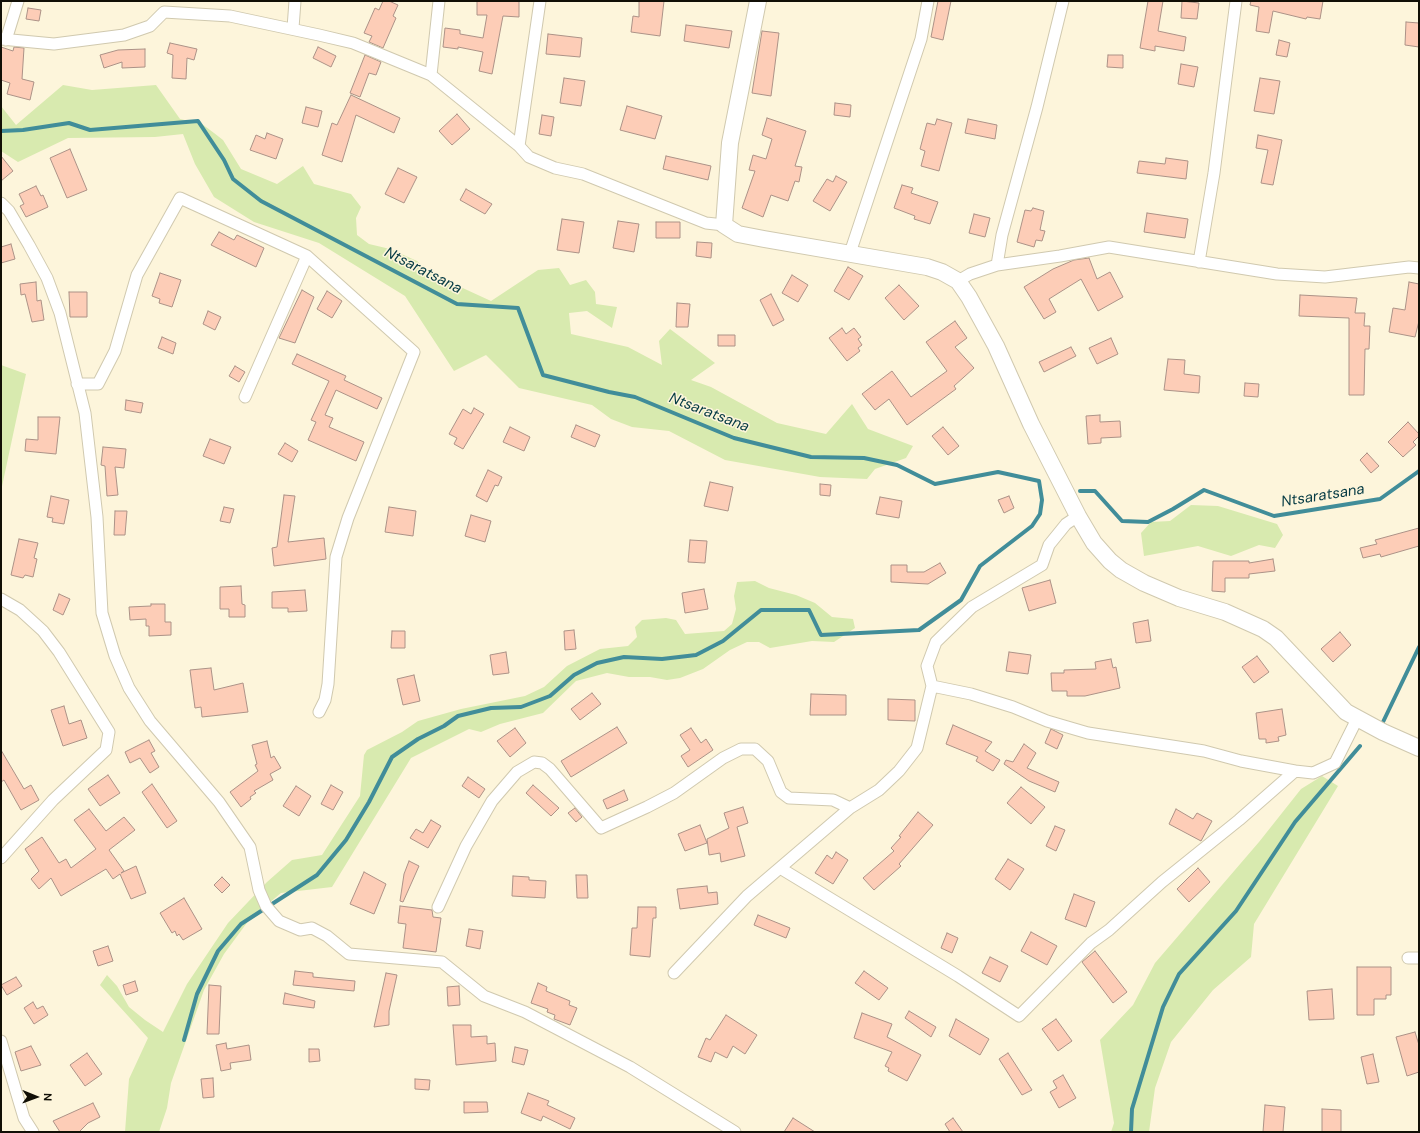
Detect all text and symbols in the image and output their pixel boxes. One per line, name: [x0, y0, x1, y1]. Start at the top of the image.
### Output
water label: Ntsaratsana: [381, 244, 465, 298]
water label: Ntsaratsana: [666, 389, 752, 437]
water label: Ntsaratsana: [1280, 481, 1366, 511]
north arrow: [16, 1077, 56, 1117]
text: N: [41, 1093, 55, 1101]

